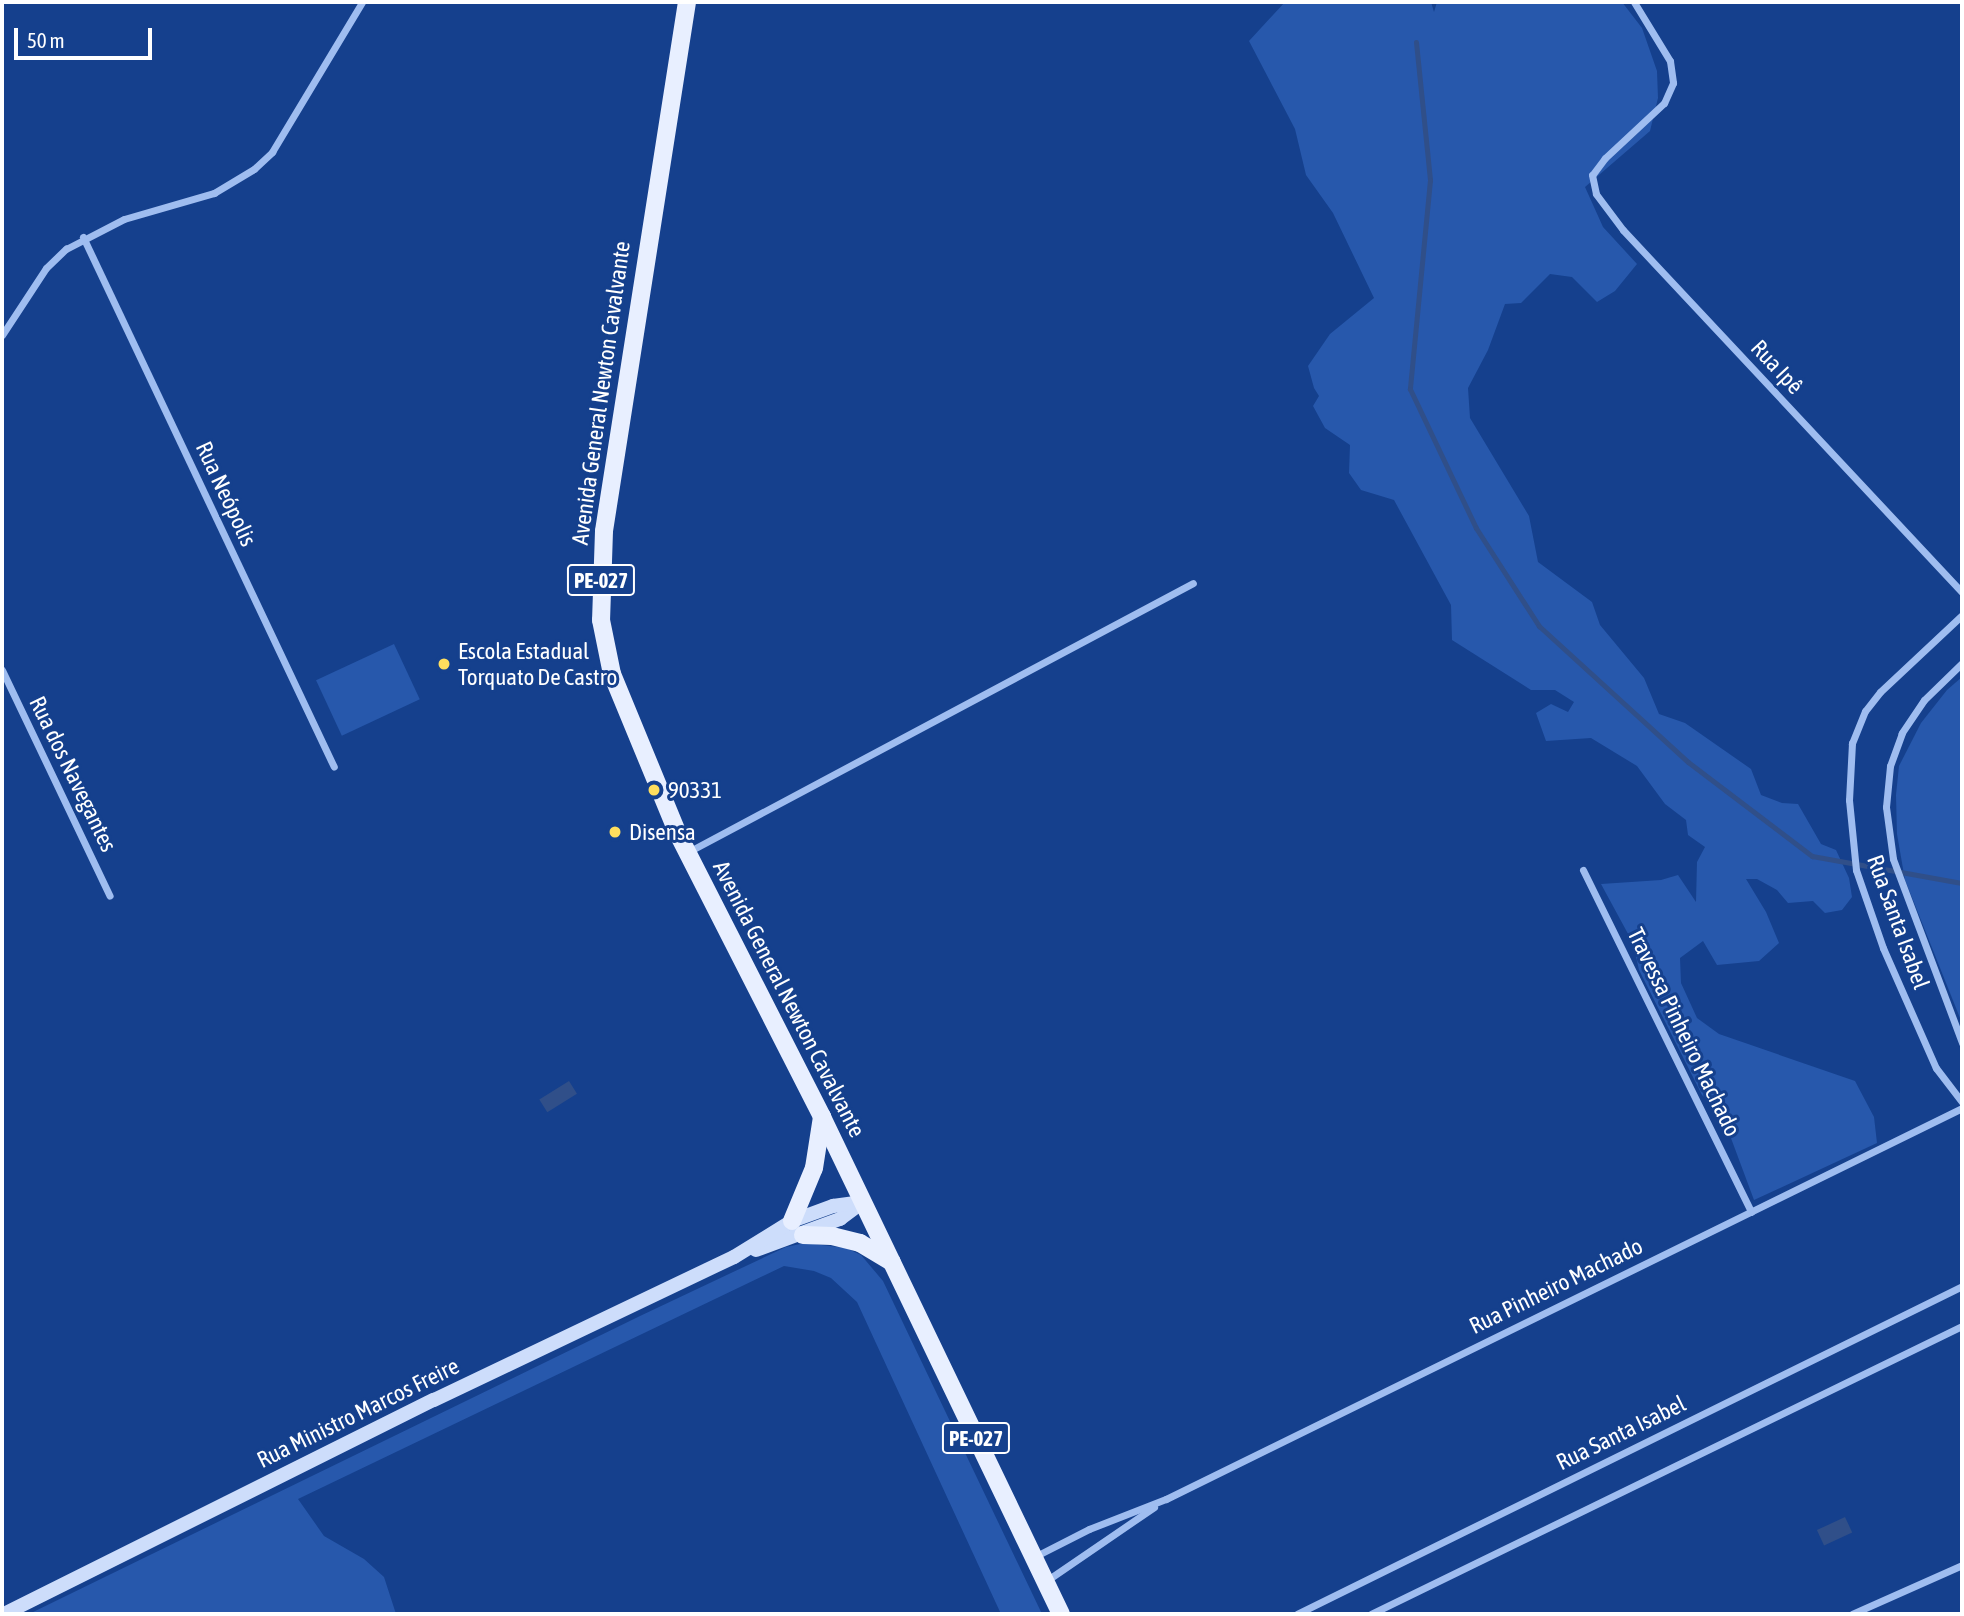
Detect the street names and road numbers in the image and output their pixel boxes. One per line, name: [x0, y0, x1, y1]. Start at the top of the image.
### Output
street label: Avenida General Newton Cavalvante: [566, 239, 636, 547]
street label: Rua Ipê: [1745, 334, 1809, 400]
street label: Rua Neópolis: [190, 437, 262, 551]
road number: PE-027: [566, 562, 636, 598]
street label: Rua dos Navegantes: [23, 692, 123, 856]
street label: Rua Santa Isabel: [1861, 851, 1935, 993]
street label: Avenida General Newton Cavalvante: [707, 856, 871, 1142]
street label: Travessa Pinheiro Machado: [1621, 923, 1747, 1141]
street label: Rua Pinheiro Machado: [1465, 1232, 1647, 1340]
street label: Rua Ministro Marcos Freire: [253, 1352, 463, 1474]
street label: Rua Santa Isabel: [1552, 1390, 1690, 1476]
road number: PE-027: [941, 1420, 1011, 1456]

